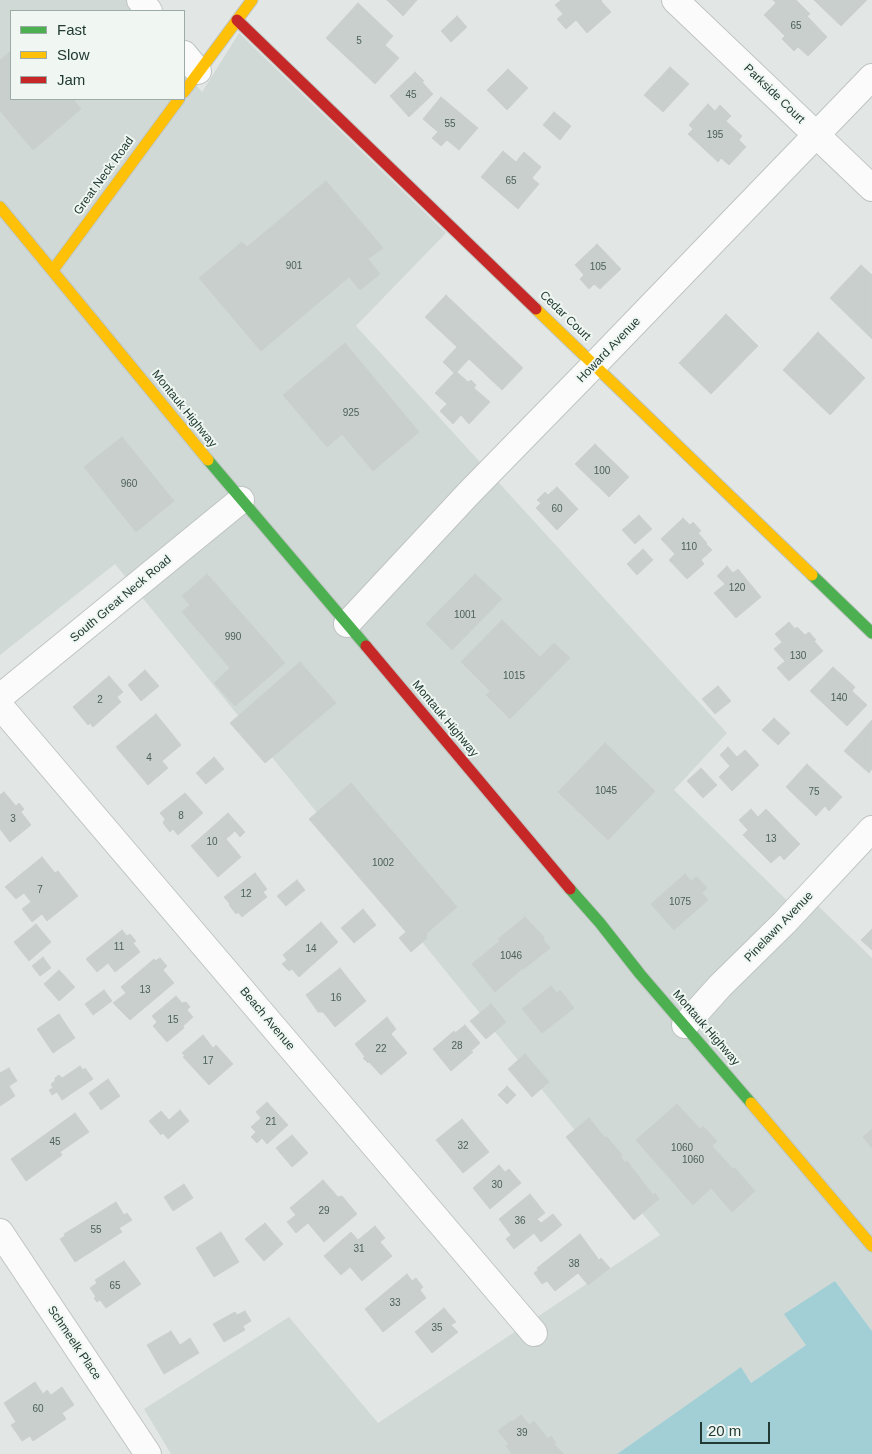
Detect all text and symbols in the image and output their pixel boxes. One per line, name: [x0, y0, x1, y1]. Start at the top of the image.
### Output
legend: [10, 10, 185, 100]
house number: 65: [790, 20, 802, 32]
text: Fast: [57, 21, 86, 38]
house number: 5: [356, 35, 362, 47]
text: Slow: [57, 46, 90, 63]
street label: Parkside Court: [740, 61, 808, 127]
text: Jam: [57, 71, 85, 88]
house number: 45: [405, 89, 417, 101]
house number: 55: [444, 118, 456, 130]
house number: 195: [707, 129, 723, 141]
street label: Great Neck Road: [71, 134, 137, 218]
house number: 65: [505, 175, 517, 187]
house number: 901: [286, 260, 302, 272]
house number: 105: [590, 261, 606, 273]
street label: Cedar Court: [536, 288, 594, 344]
street label: Howard Avenue: [574, 314, 644, 386]
street label: Montauk Highway: [148, 367, 220, 451]
house number: 925: [343, 407, 359, 419]
house number: 100: [594, 465, 610, 477]
house number: 960: [121, 478, 137, 490]
house number: 60: [551, 503, 563, 515]
house number: 110: [681, 541, 697, 553]
street label: South Great Neck Road: [68, 553, 174, 645]
house number: 120: [729, 582, 745, 594]
house number: 1001: [454, 609, 476, 621]
house number: 990: [225, 631, 241, 643]
house number: 130: [790, 650, 806, 662]
house number: 1015: [503, 670, 525, 682]
street label: Montauk Highway: [409, 678, 481, 760]
house number: 140: [831, 692, 847, 704]
house number: 2: [97, 694, 103, 706]
house number: 4: [146, 752, 152, 764]
house number: 1045: [595, 785, 617, 797]
house number: 75: [808, 786, 820, 798]
house number: 8: [178, 810, 184, 822]
house number: 3: [10, 813, 16, 825]
house number: 13: [765, 833, 777, 845]
house number: 10: [206, 836, 218, 848]
house number: 1002: [372, 857, 394, 869]
house number: 7: [37, 884, 43, 896]
house number: 12: [240, 888, 252, 900]
street label: Pinelawn Avenue: [742, 889, 816, 965]
house number: 1075: [669, 896, 691, 908]
house number: 11: [114, 941, 124, 953]
house number: 14: [305, 943, 317, 955]
house number: 1046: [500, 950, 522, 962]
house number: 13: [139, 984, 151, 996]
street label: Beach Avenue: [236, 985, 298, 1053]
street label: Montauk Highway: [669, 987, 743, 1069]
house number: 16: [330, 992, 342, 1004]
house number: 15: [167, 1014, 179, 1026]
house number: 28: [451, 1040, 463, 1052]
house number: 22: [375, 1043, 387, 1055]
house number: 17: [202, 1055, 214, 1067]
house number: 21: [265, 1116, 277, 1128]
house number: 45: [49, 1136, 61, 1148]
house number: 32: [457, 1140, 469, 1152]
house number: 1060: [671, 1142, 693, 1154]
house number: 1060: [682, 1154, 704, 1166]
house number: 30: [491, 1179, 503, 1191]
house number: 29: [318, 1205, 330, 1217]
house number: 36: [514, 1215, 526, 1227]
house number: 55: [90, 1224, 102, 1236]
house number: 31: [353, 1243, 365, 1255]
house number: 38: [568, 1258, 580, 1270]
house number: 65: [109, 1280, 121, 1292]
house number: 33: [389, 1297, 401, 1309]
street label: Schmeelk Place: [44, 1303, 104, 1383]
house number: 35: [431, 1322, 443, 1334]
house number: 60: [32, 1403, 44, 1415]
scale bar: [702, 1412, 772, 1444]
text: 20 m: [708, 1422, 741, 1439]
house number: 39: [516, 1427, 528, 1439]

